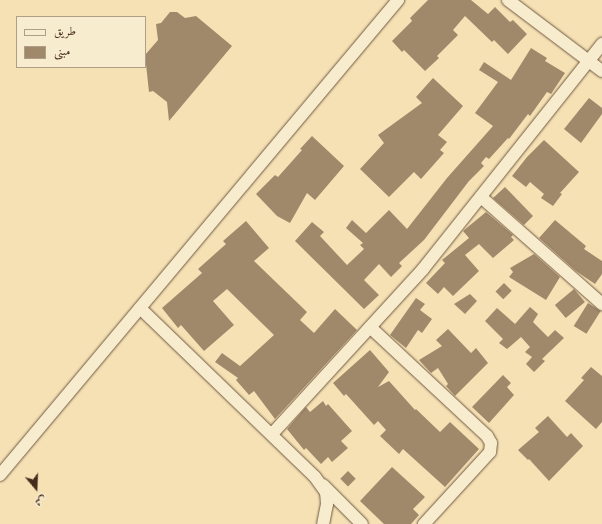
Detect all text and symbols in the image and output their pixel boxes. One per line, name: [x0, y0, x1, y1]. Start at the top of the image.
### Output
legend: [16, 16, 146, 68]
text: طريق: [54, 24, 76, 40]
text: مبنى: [54, 44, 70, 60]
north arrow: [16, 468, 56, 508]
text: ش: [32, 491, 48, 509]

